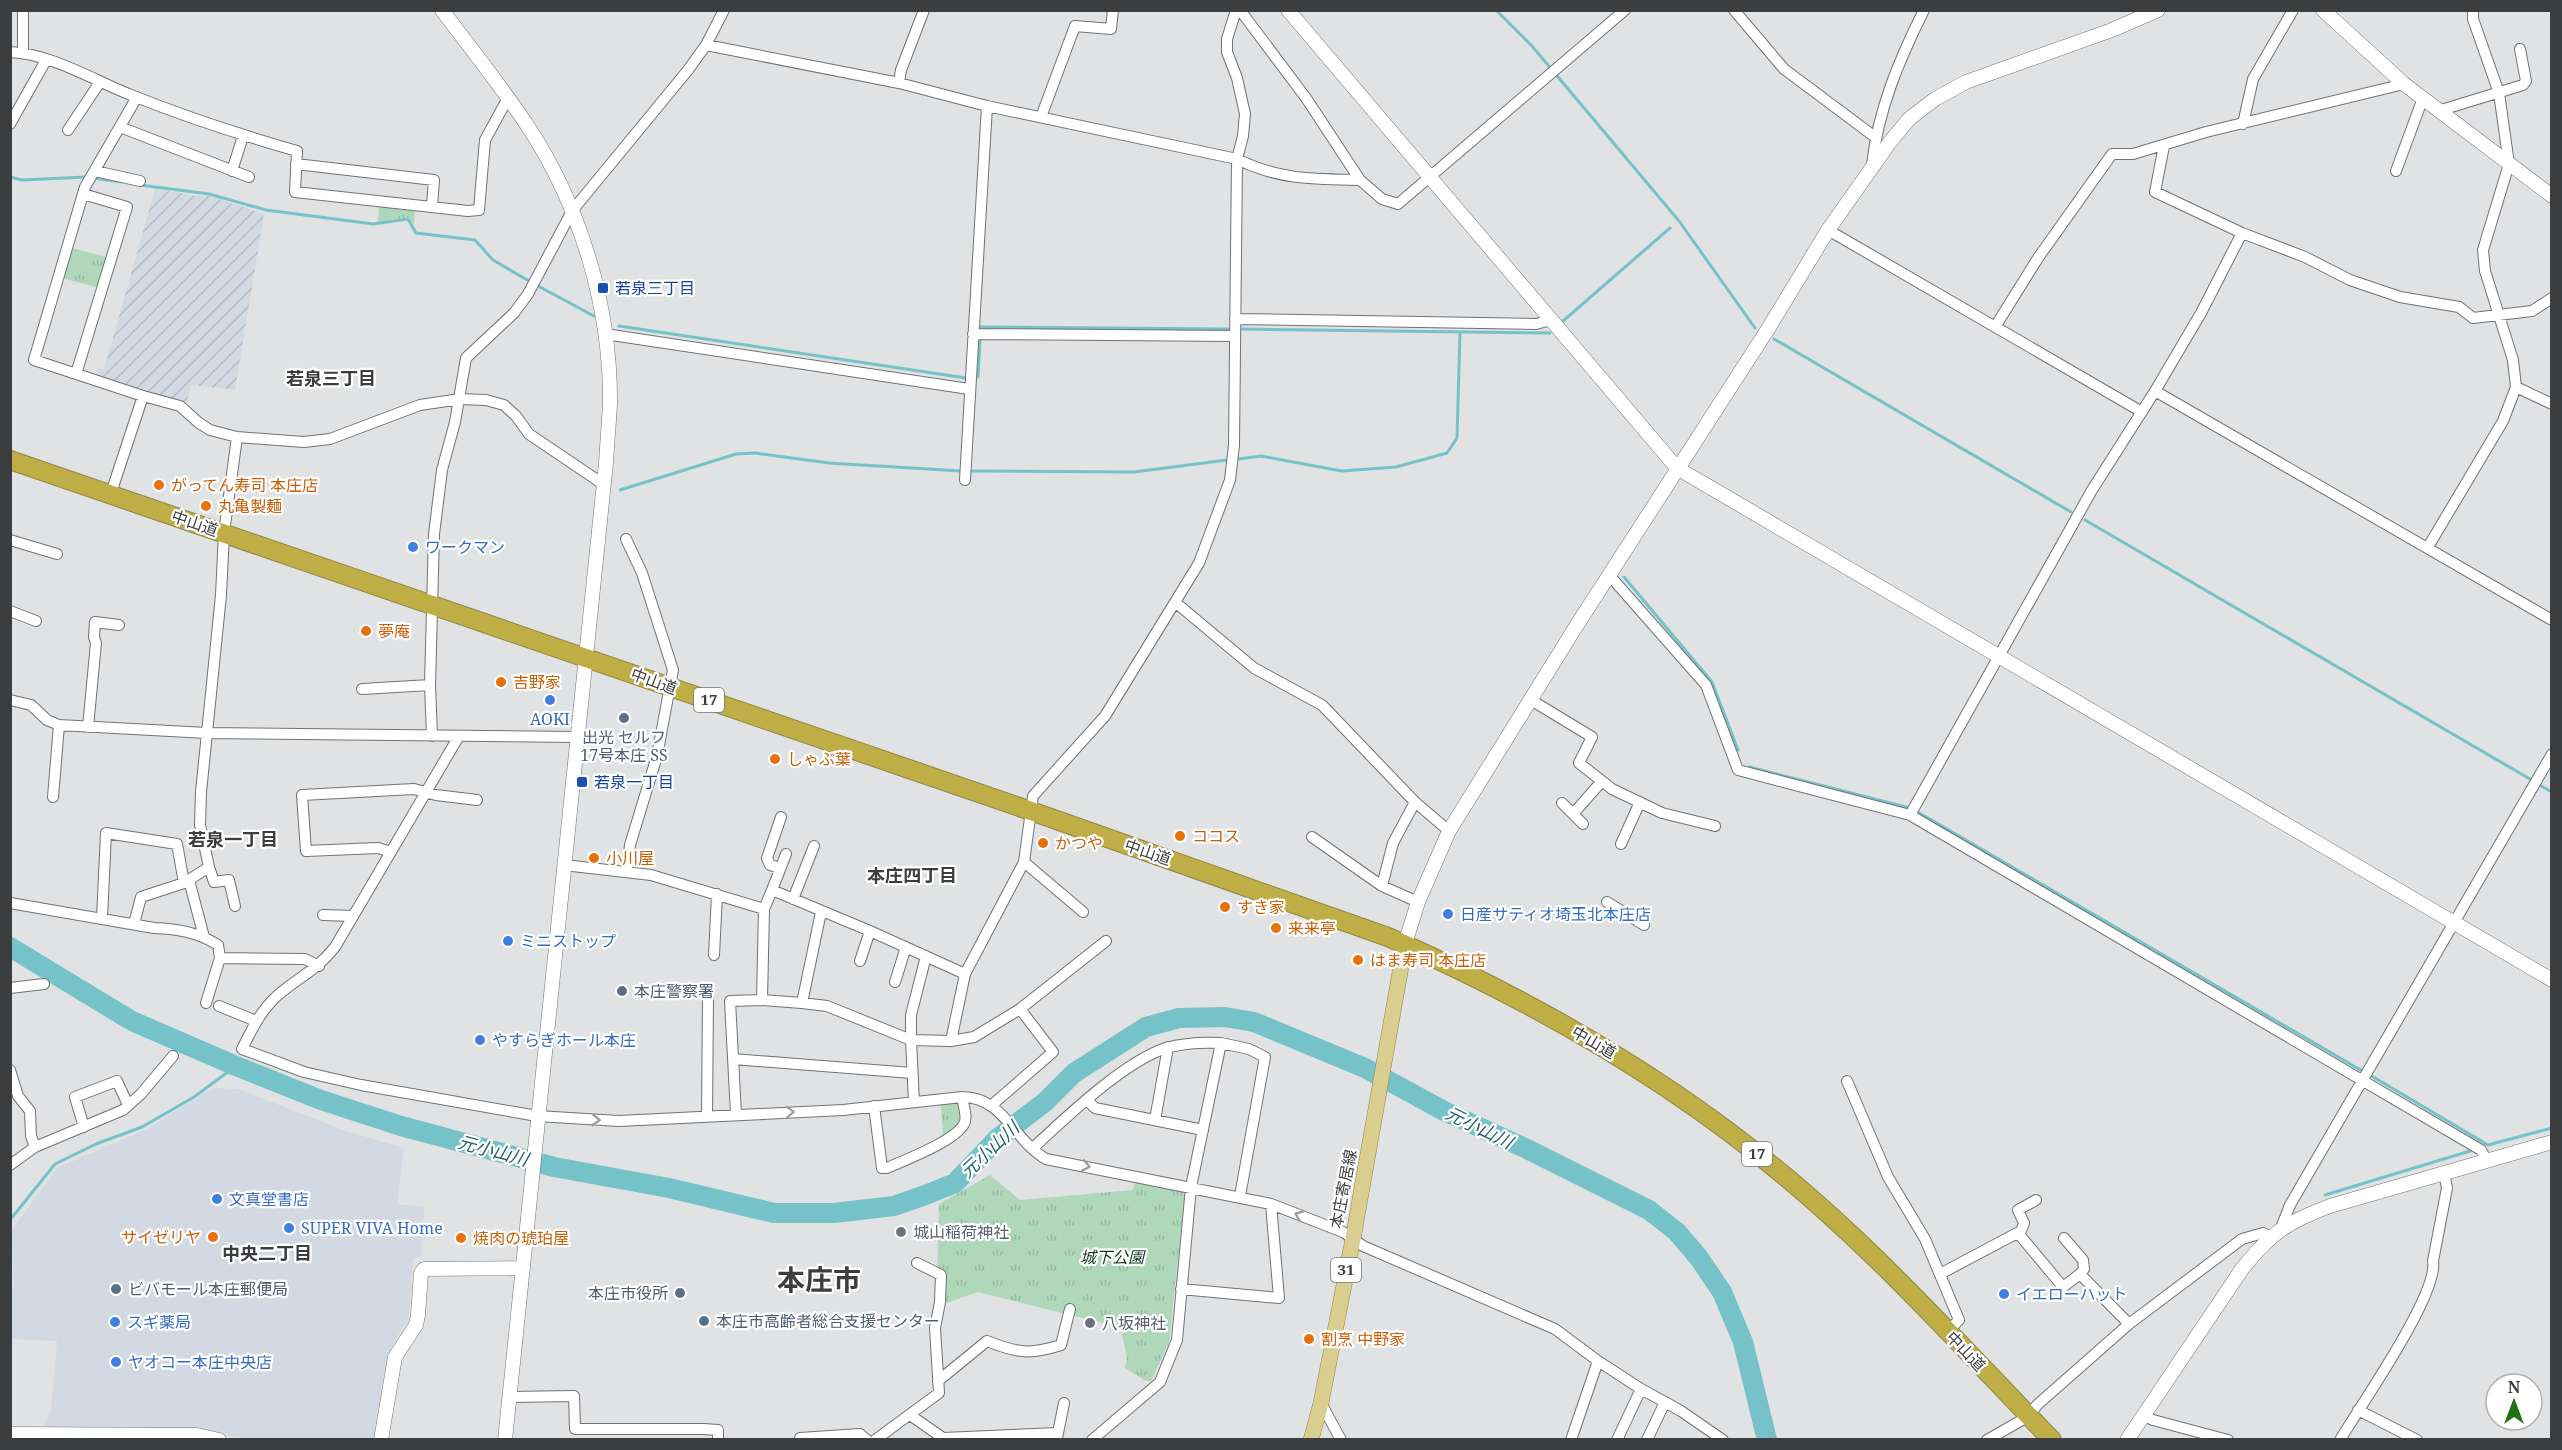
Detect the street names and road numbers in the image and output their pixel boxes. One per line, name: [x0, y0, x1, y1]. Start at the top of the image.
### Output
street label: 中山道: [169, 505, 221, 541]
street label: 中山道: [628, 662, 680, 700]
road number: 17: [694, 688, 724, 712]
street label: 中山道: [1122, 834, 1174, 870]
street label: 中山道: [1568, 1020, 1620, 1064]
road number: 17: [1742, 1142, 1772, 1166]
street label: 本庄寄居線: [1325, 1148, 1361, 1230]
road number: 31: [1331, 1258, 1361, 1282]
street label: 中山道: [1941, 1326, 1991, 1376]

